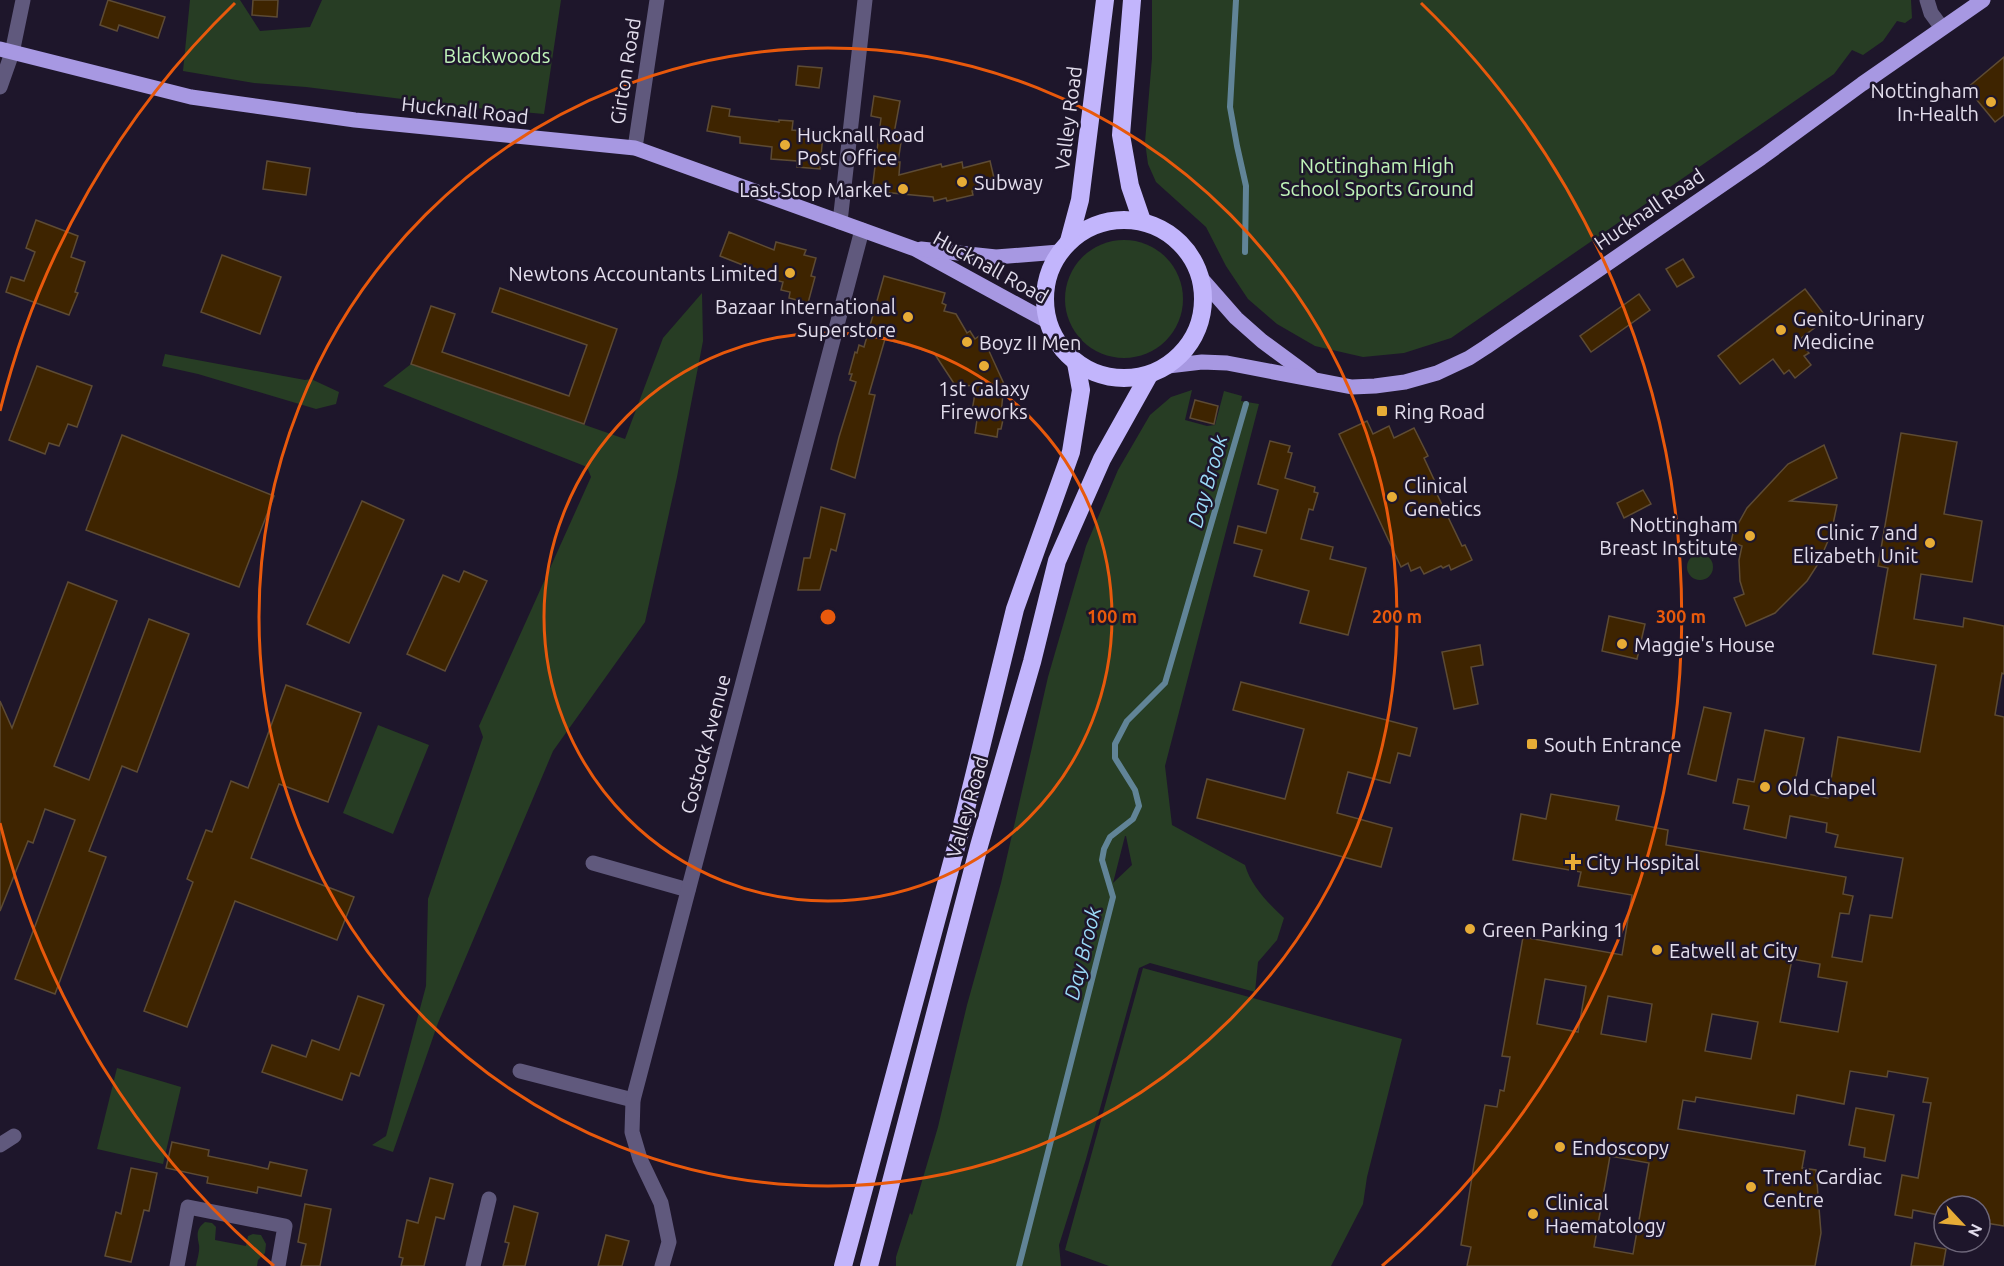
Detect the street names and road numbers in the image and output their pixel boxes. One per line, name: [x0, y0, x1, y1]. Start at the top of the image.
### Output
street label: Girton Road: [605, 16, 645, 126]
street label: Valley Road: [1050, 65, 1086, 171]
street label: Hucknall Road: [400, 92, 530, 128]
street label: Hucknall Road: [1590, 164, 1708, 254]
street label: Hucknall Road: [930, 226, 1052, 308]
street label: Costock Avenue: [675, 672, 735, 816]
street label: Valley Road: [942, 754, 992, 860]

